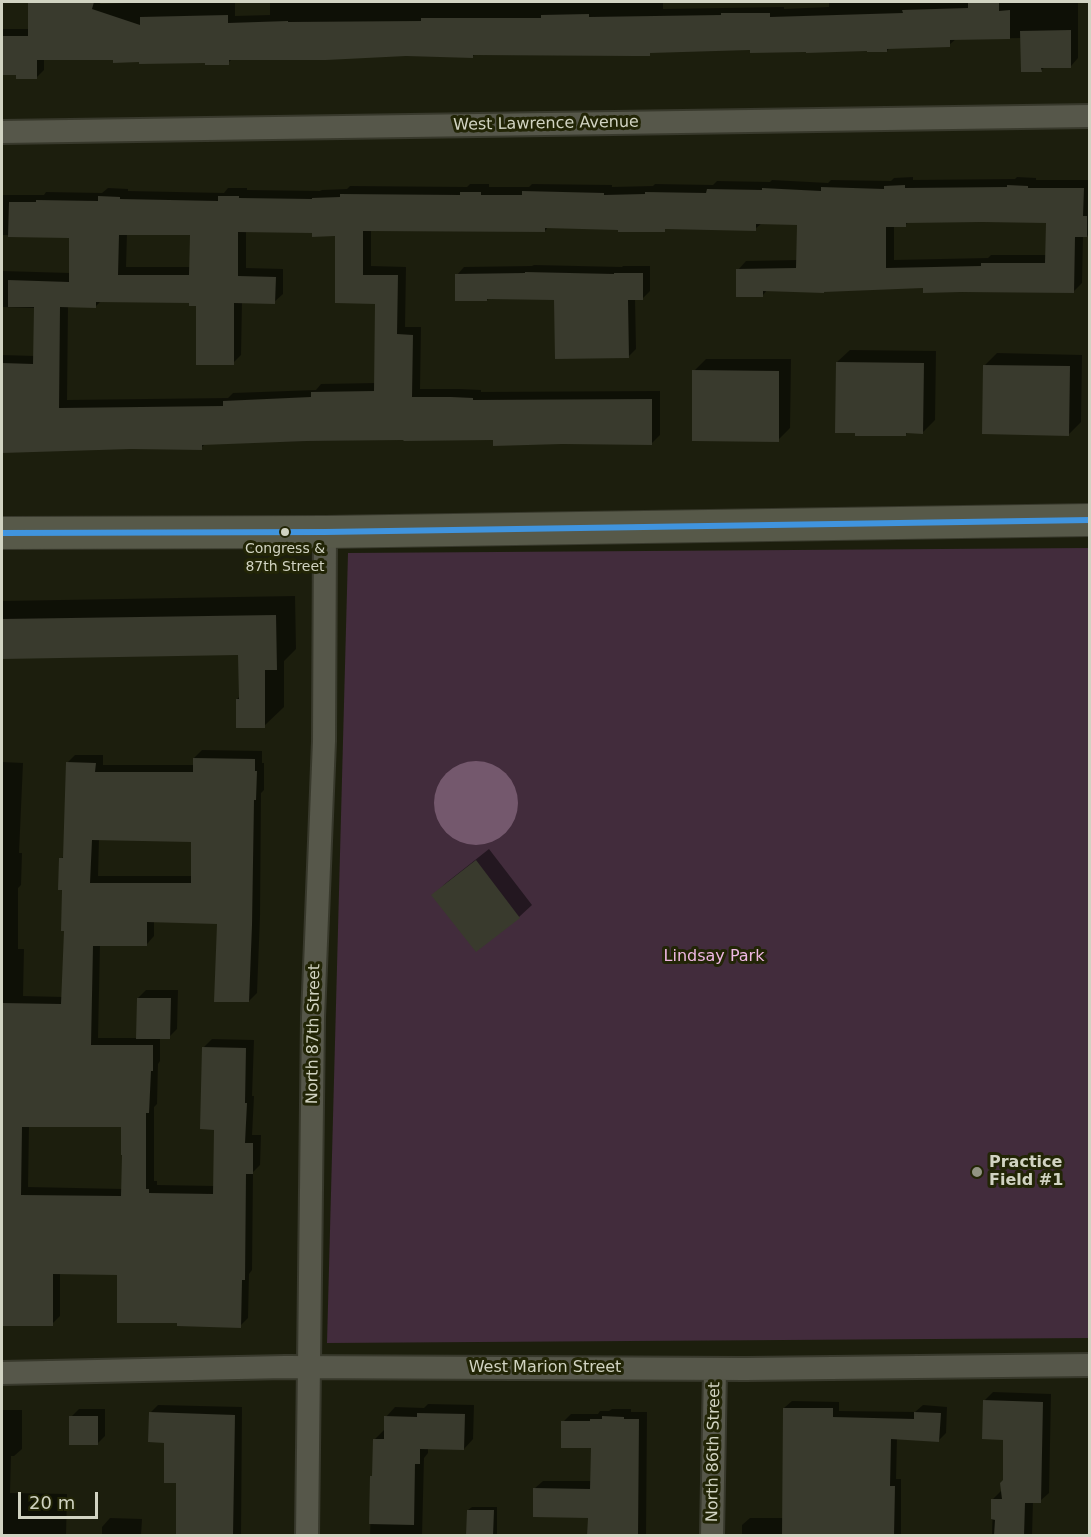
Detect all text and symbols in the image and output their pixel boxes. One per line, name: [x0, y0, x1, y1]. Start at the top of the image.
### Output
street label: West Lawrence Avenue: [453, 113, 639, 135]
marker: Congress & 87th Street: [279, 526, 291, 538]
place label: Congress & 87th Street: [245, 541, 325, 574]
park label: Lindsay Park: [664, 947, 764, 967]
street label: North 87th Street: [303, 964, 325, 1104]
place label: Practice Field #1: [989, 1153, 1063, 1191]
marker: Practice Field #1: [970, 1165, 984, 1179]
street label: West Marion Street: [469, 1358, 621, 1378]
street label: North 86th Street: [703, 1382, 725, 1522]
scale bar: [21, 1480, 100, 1518]
text: 20 m: [29, 1492, 75, 1513]

